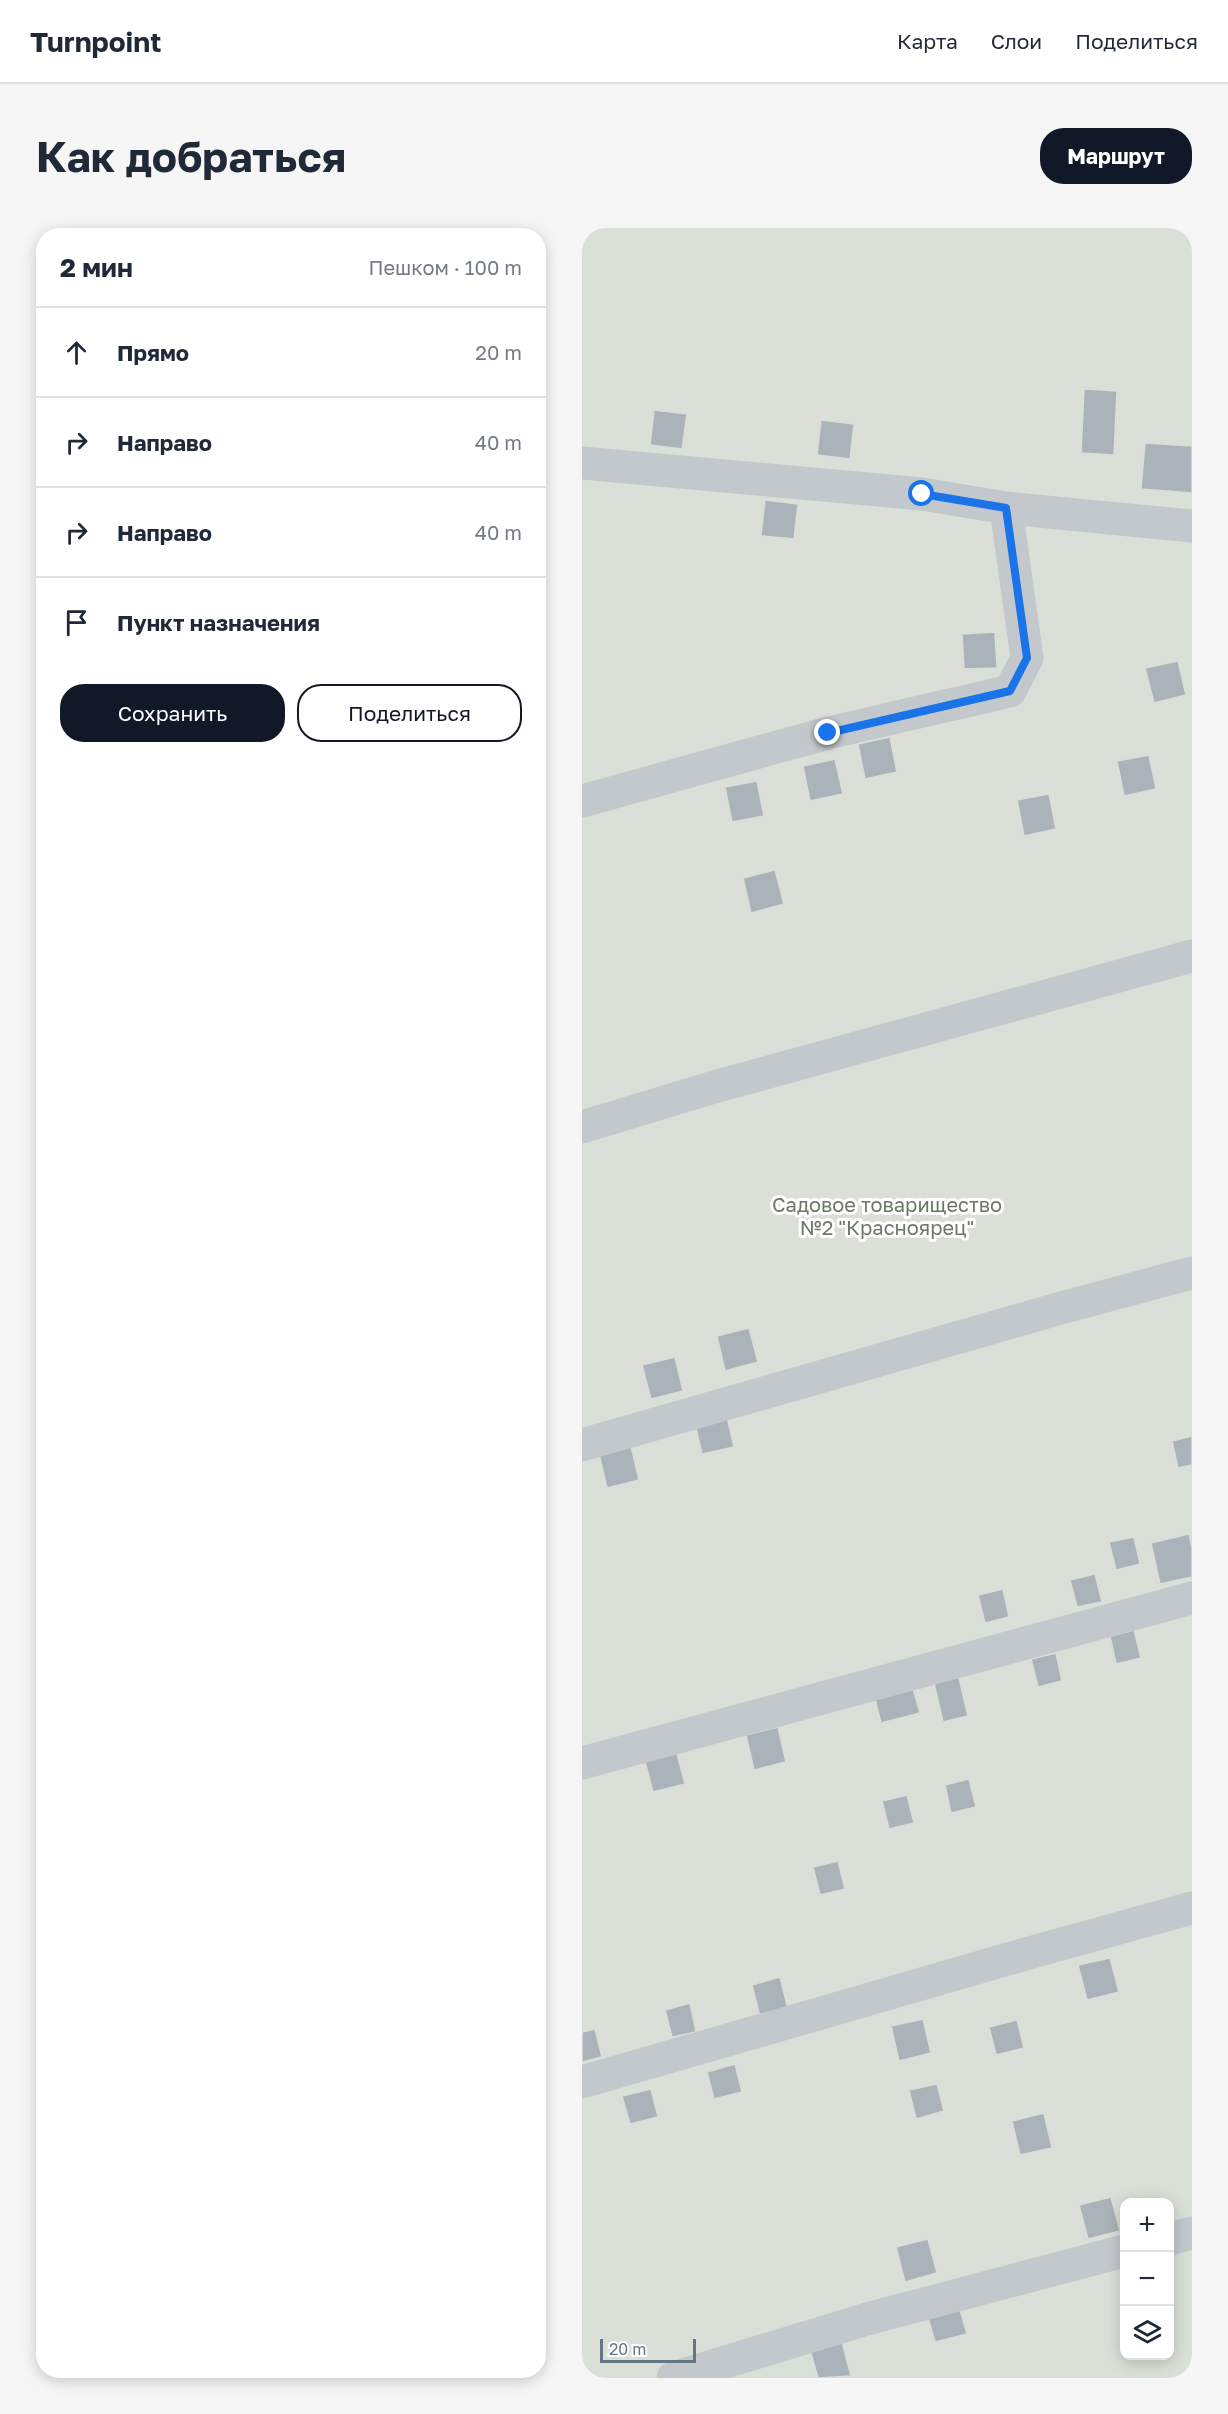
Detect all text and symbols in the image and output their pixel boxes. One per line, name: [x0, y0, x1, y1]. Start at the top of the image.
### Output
text: Turnpoint: [30, 25, 161, 58]
text: Карта: [897, 28, 958, 54]
text: Слои: [991, 28, 1042, 54]
text: Поделиться: [1075, 28, 1198, 54]
button: Маршрут: [1040, 128, 1192, 184]
text: Как добраться: [36, 131, 346, 181]
text: 2 мин: [60, 252, 133, 283]
text: Пешком · 100 m: [369, 255, 522, 279]
icon: ahead: [60, 336, 93, 369]
text: Прямо: [117, 339, 189, 366]
text: 20 m: [475, 340, 522, 364]
icon: right: [60, 426, 93, 459]
text: Направо: [117, 429, 212, 456]
text: 40 m: [475, 430, 522, 454]
route start: [908, 480, 934, 506]
icon: right: [60, 516, 93, 549]
text: Направо: [117, 519, 212, 546]
text: 40 m: [475, 520, 522, 544]
icon: arrive: [60, 606, 93, 639]
text: Пункт назначения: [117, 609, 320, 636]
button: Сохранить: [60, 684, 285, 742]
button: Поделиться: [297, 684, 522, 742]
route end: [814, 719, 840, 745]
park label: Садовое товарищество №2 "Красноярец": [772, 1192, 1002, 1239]
map controls: [1120, 2198, 1174, 2360]
button: +: [1120, 2198, 1174, 2252]
button: −: [1120, 2252, 1174, 2306]
button: layers: [1120, 2306, 1174, 2360]
scale bar: [600, 2336, 696, 2364]
text: 20 m: [609, 2339, 646, 2359]

